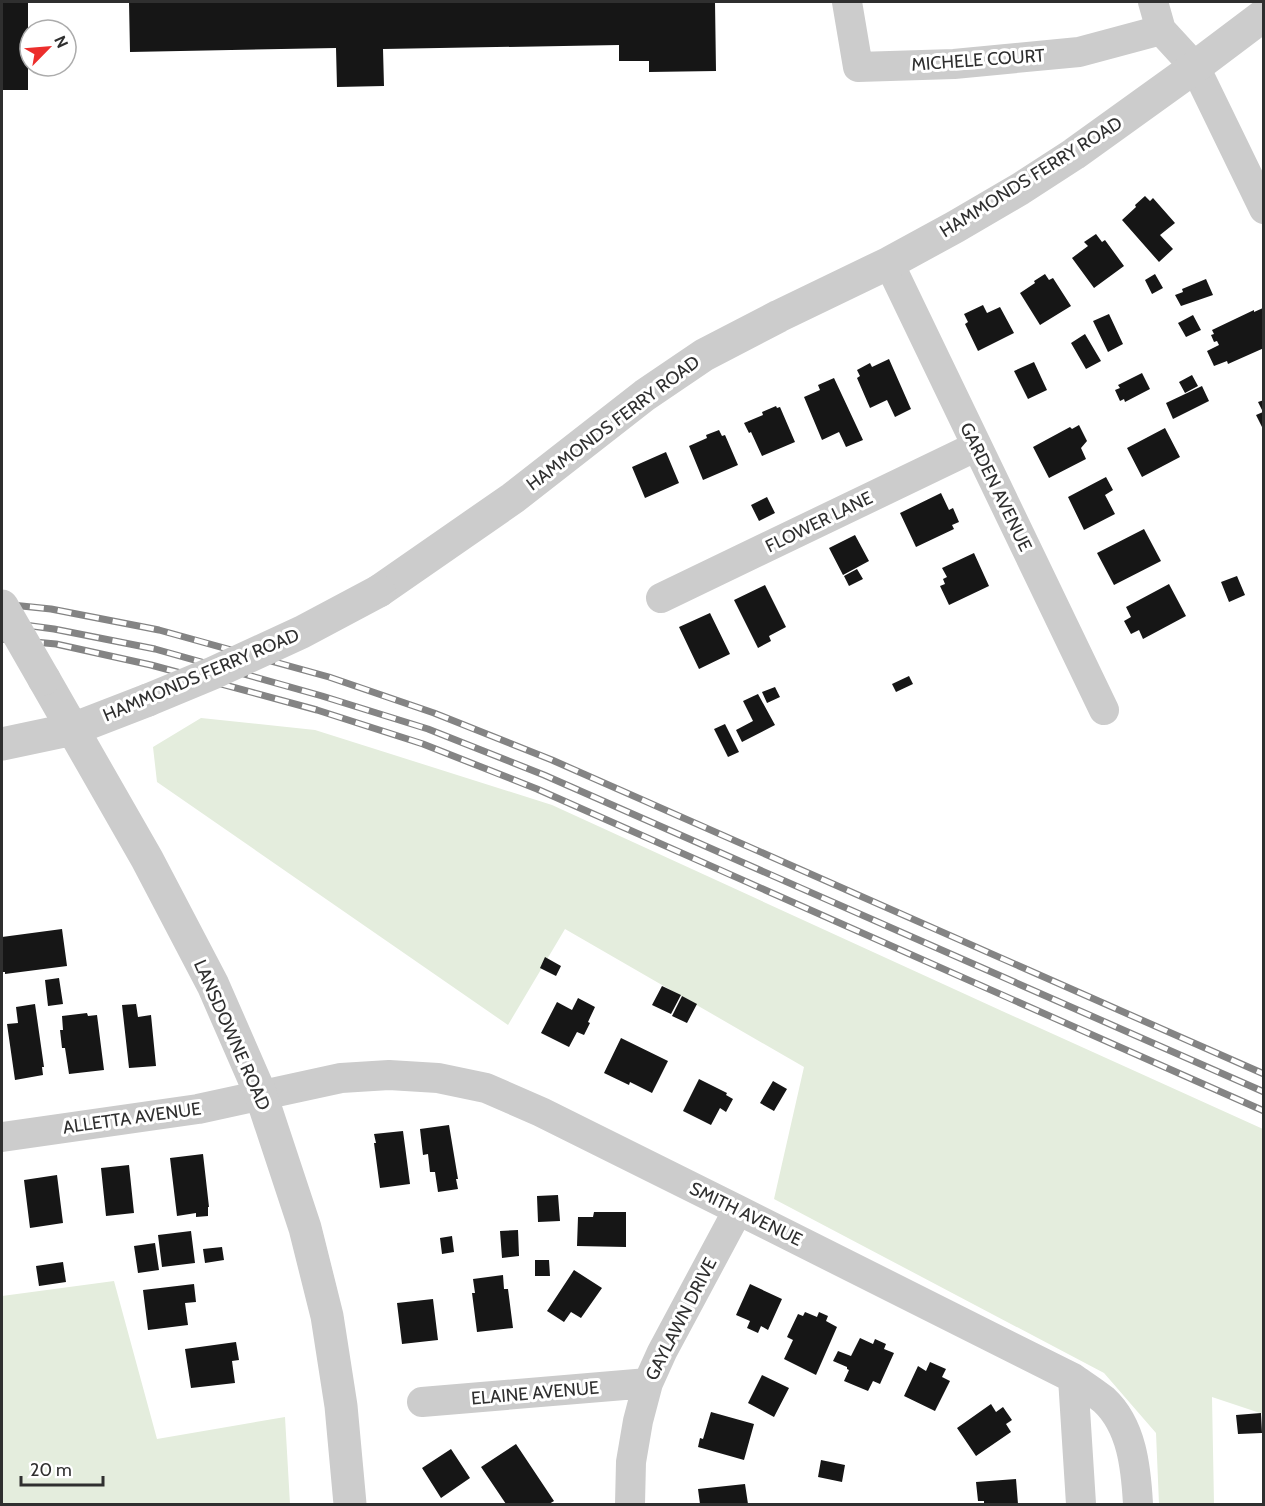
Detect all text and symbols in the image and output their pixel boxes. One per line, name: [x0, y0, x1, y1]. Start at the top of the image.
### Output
north arrow: [18, 18, 78, 78]
text: N: [50, 33, 72, 51]
street label: MICHELE COURT: [910, 44, 1046, 76]
street label: HAMMONDS FERRY ROAD: [936, 112, 1126, 242]
street label: HAMMONDS FERRY ROAD: [522, 351, 704, 495]
street label: GARDEN AVENUE: [955, 419, 1037, 555]
street label: FLOWER LANE: [762, 487, 876, 557]
street label: HAMMONDS FERRY ROAD: [100, 624, 302, 726]
street label: LANSDOWNE ROAD: [189, 956, 275, 1114]
street label: ALLETTA AVENUE: [61, 1097, 203, 1139]
street label: SMITH AVENUE: [686, 1177, 806, 1251]
street label: GAYLAWN DRIVE: [641, 1254, 721, 1384]
street label: ELAINE AVENUE: [470, 1376, 600, 1410]
scale bar: [21, 1449, 104, 1487]
text: 20 m: [30, 1459, 72, 1481]

